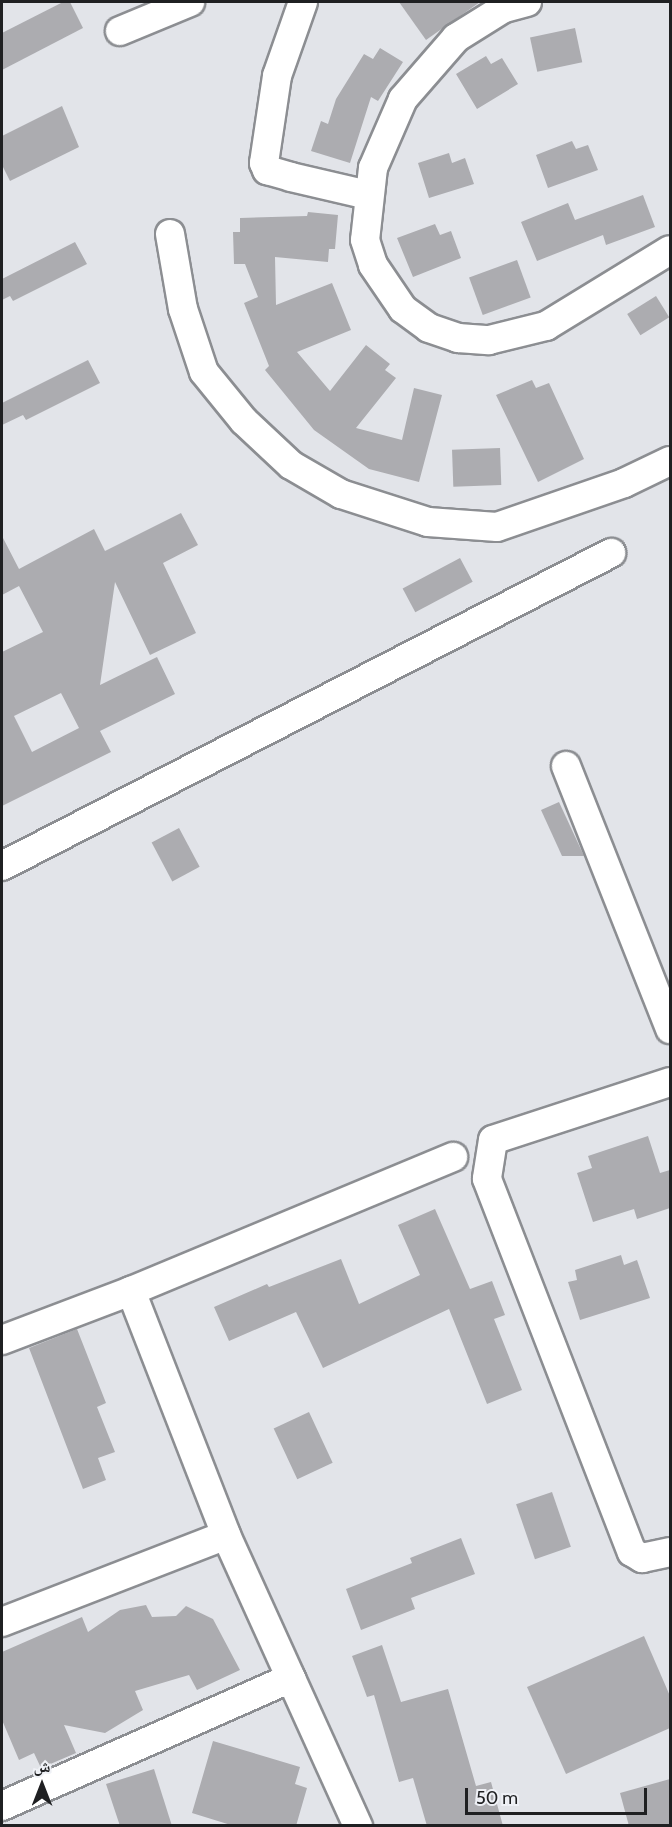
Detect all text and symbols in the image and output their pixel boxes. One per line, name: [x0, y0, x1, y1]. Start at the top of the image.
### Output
north arrow: [12, 1755, 72, 1815]
text: ش: [34, 1757, 50, 1776]
scale bar: [468, 1776, 650, 1814]
text: 50 m: [476, 1787, 518, 1809]

